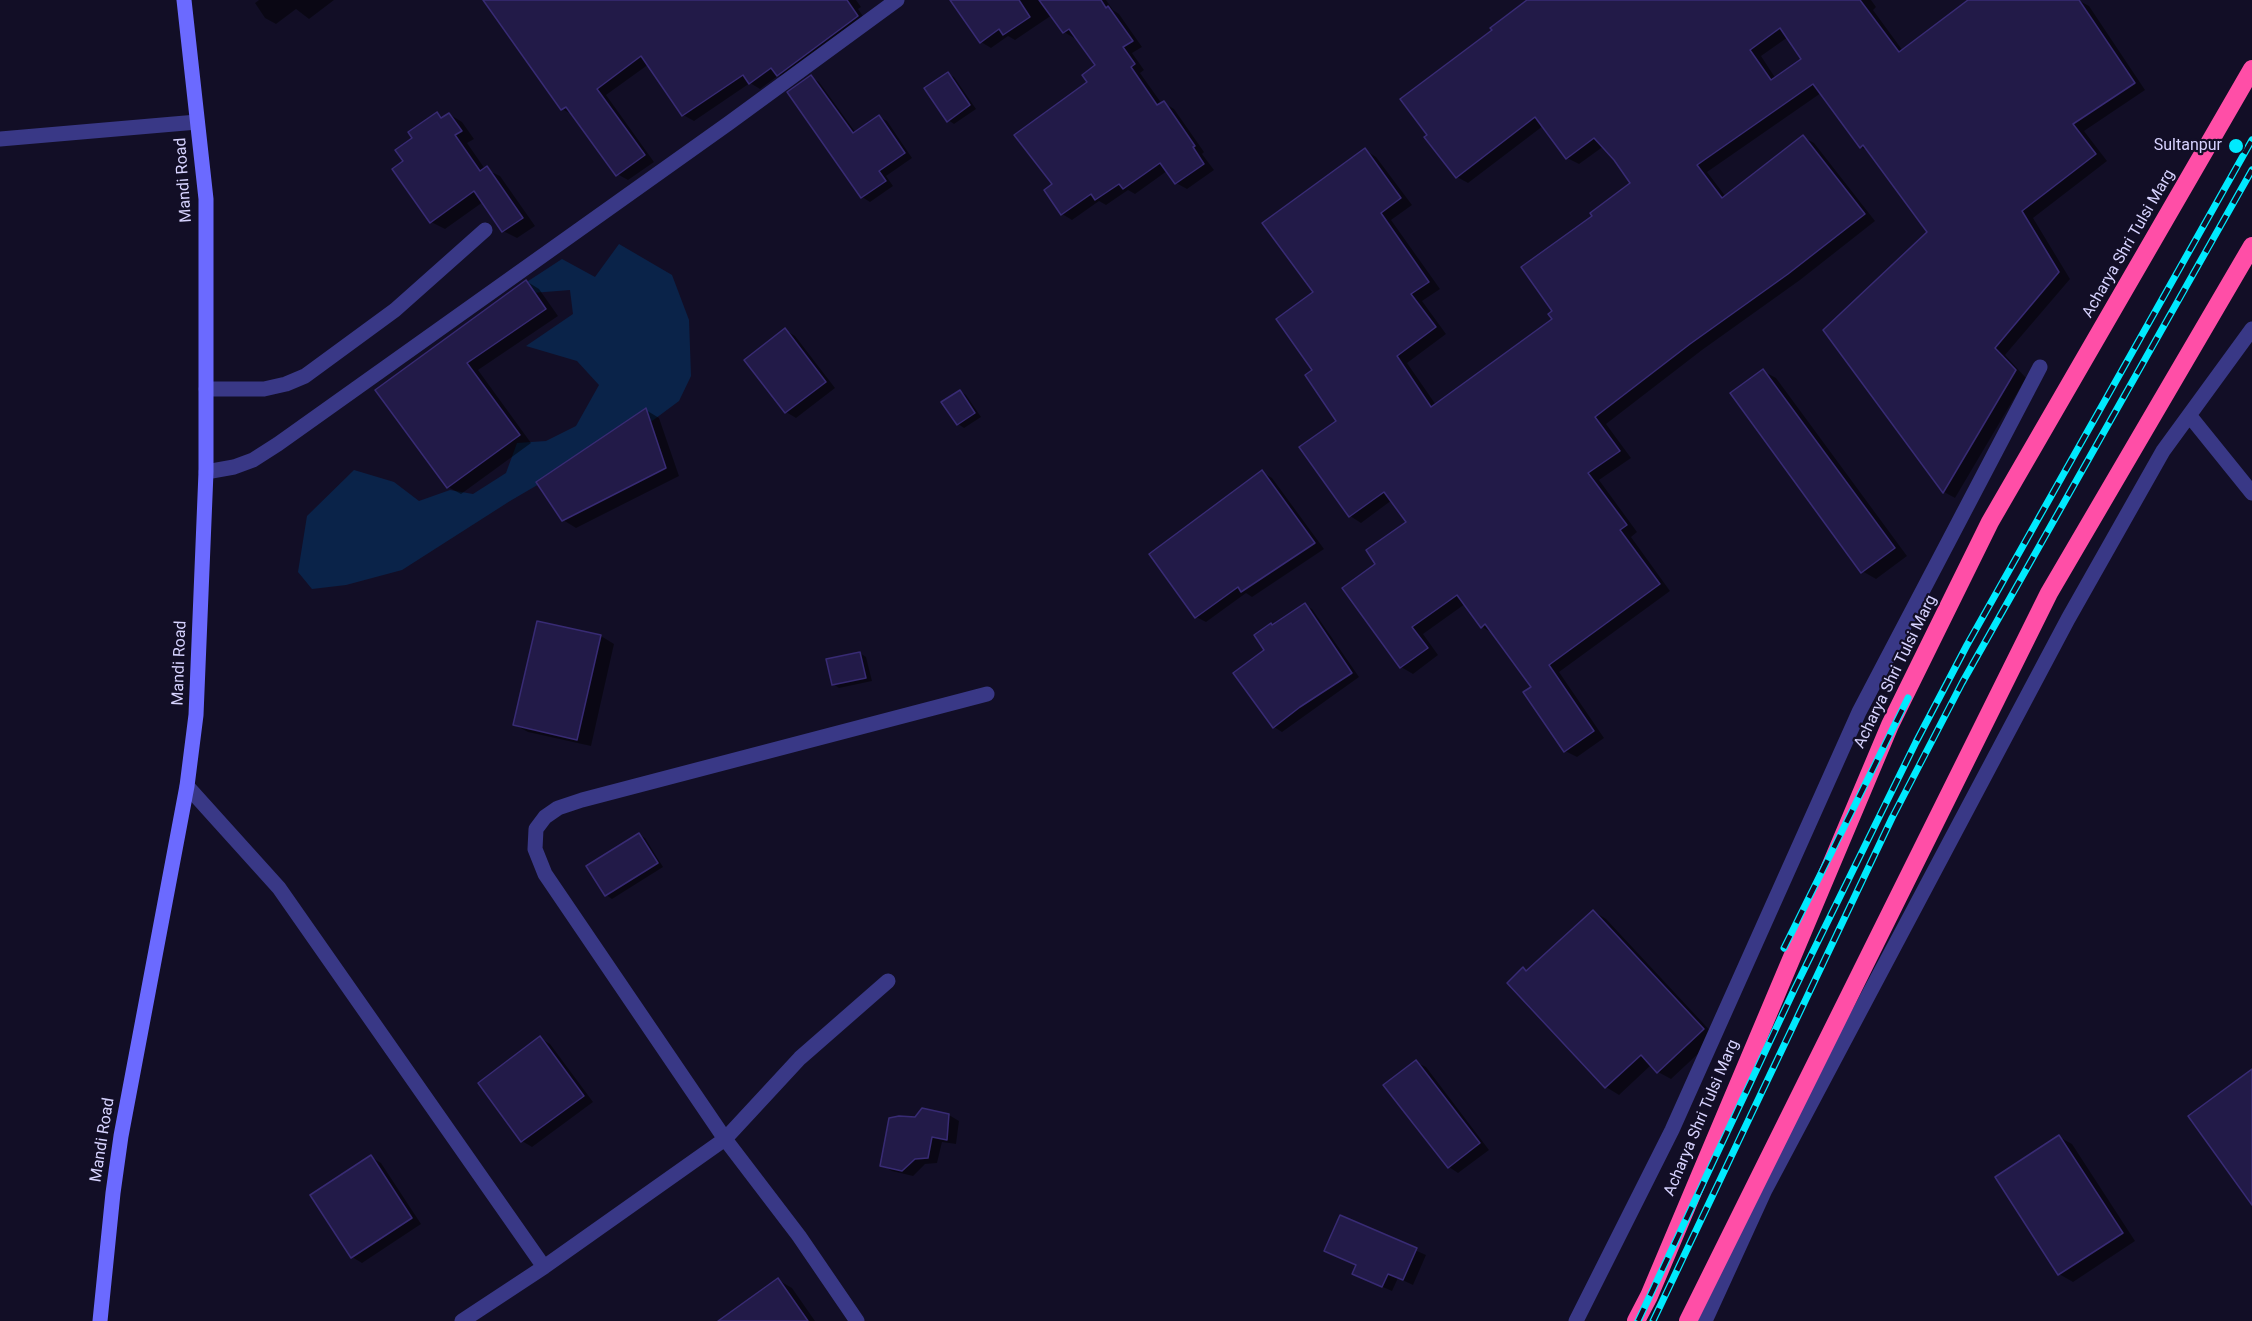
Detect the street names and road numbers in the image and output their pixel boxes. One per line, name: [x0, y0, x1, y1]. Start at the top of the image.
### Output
street label: Mandi Road: [171, 137, 197, 223]
street label: Acharya Shri Tulsi Marg: [2079, 166, 2179, 322]
street label: Acharya Shri Tulsi Marg: [1851, 592, 1941, 752]
street label: Mandi Road: [169, 620, 191, 706]
street label: Acharya Shri Tulsi Marg: [1660, 1037, 1744, 1199]
street label: Mandi Road: [87, 1096, 119, 1184]

